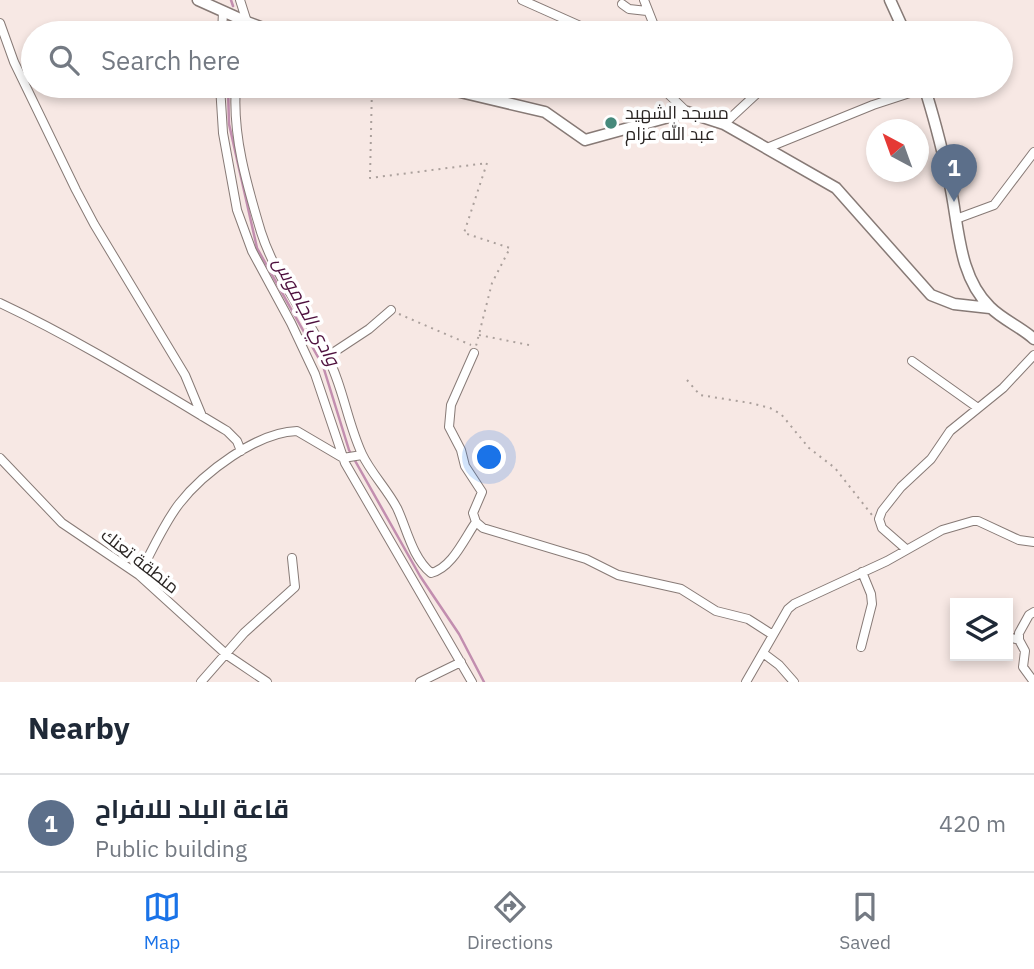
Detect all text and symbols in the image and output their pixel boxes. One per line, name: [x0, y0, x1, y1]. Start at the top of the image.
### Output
search box: [21, 21, 1013, 98]
icon: search: [45, 41, 83, 79]
text: Search here: [101, 43, 240, 77]
place label: مسجد الشهيد عبد الله عزام: [625, 101, 729, 146]
marker: مسجد الشهيد عبد الله عزام: [603, 115, 619, 131]
north arrow: [866, 119, 929, 182]
pin: 1: [931, 144, 977, 202]
water label: وادي الجاموس: [265, 252, 346, 373]
your location: [472, 440, 506, 474]
street label: منطقة تعنك: [97, 523, 184, 598]
map controls: [950, 598, 1013, 661]
button: layers: [950, 598, 1013, 661]
text: Nearby: [28, 708, 130, 747]
text: قاعة البلد للافراح: [95, 791, 289, 825]
text: 1: [44, 808, 58, 838]
text: 420 m: [939, 808, 1006, 838]
text: Public building: [95, 833, 247, 863]
tab: Map: [143, 888, 181, 954]
tab: Directions: [467, 888, 553, 954]
tab: Saved: [839, 888, 891, 954]

